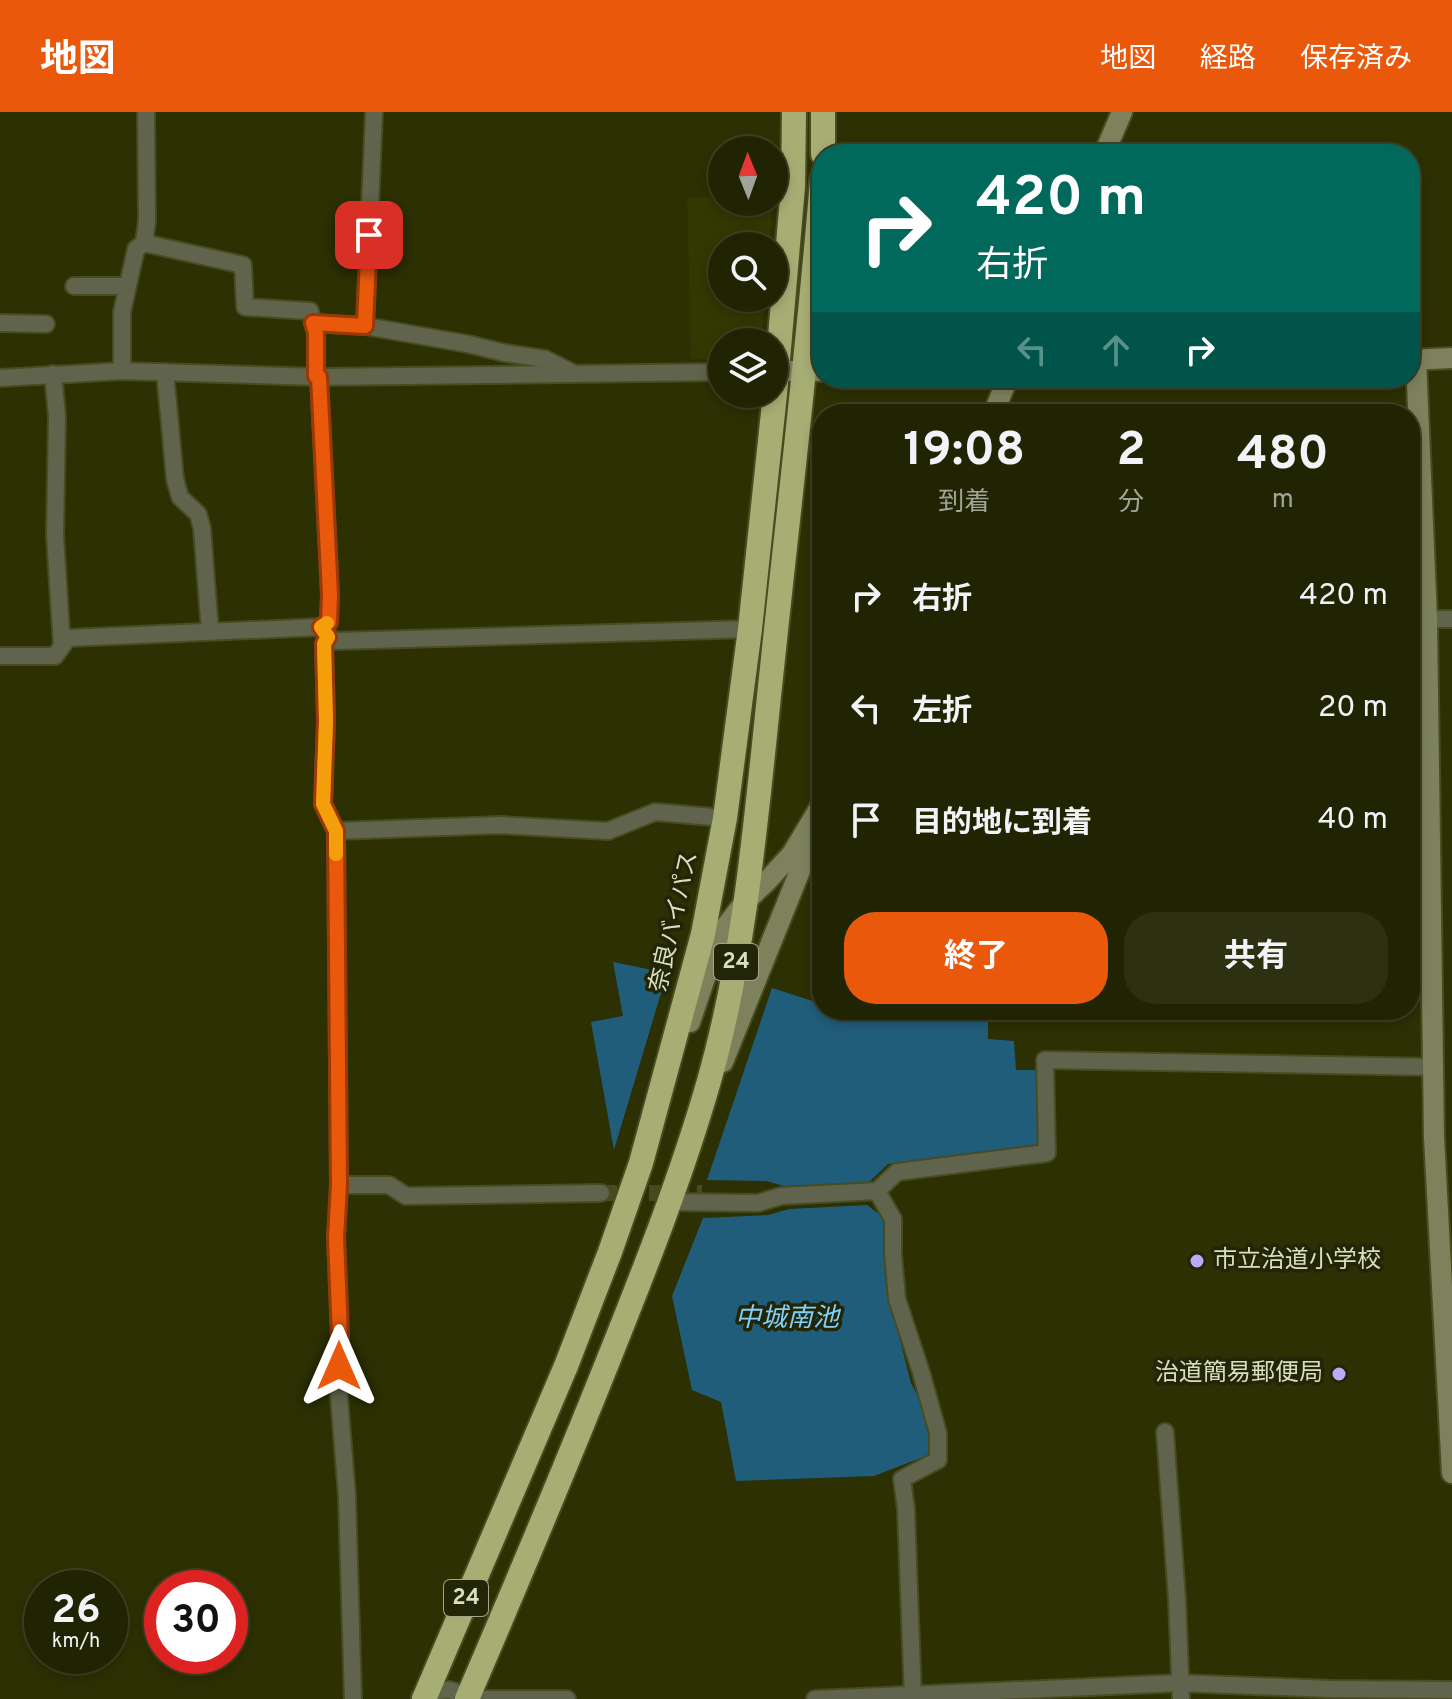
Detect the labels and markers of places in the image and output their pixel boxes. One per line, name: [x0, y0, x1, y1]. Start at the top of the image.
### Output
pin: [335, 201, 403, 269]
place label: 市立治道小学校: [1213, 1246, 1381, 1276]
marker: 市立治道小学校: [1188, 1252, 1206, 1270]
place label: 治道簡易郵便局: [1155, 1359, 1323, 1389]
marker: 治道簡易郵便局: [1330, 1365, 1348, 1383]

